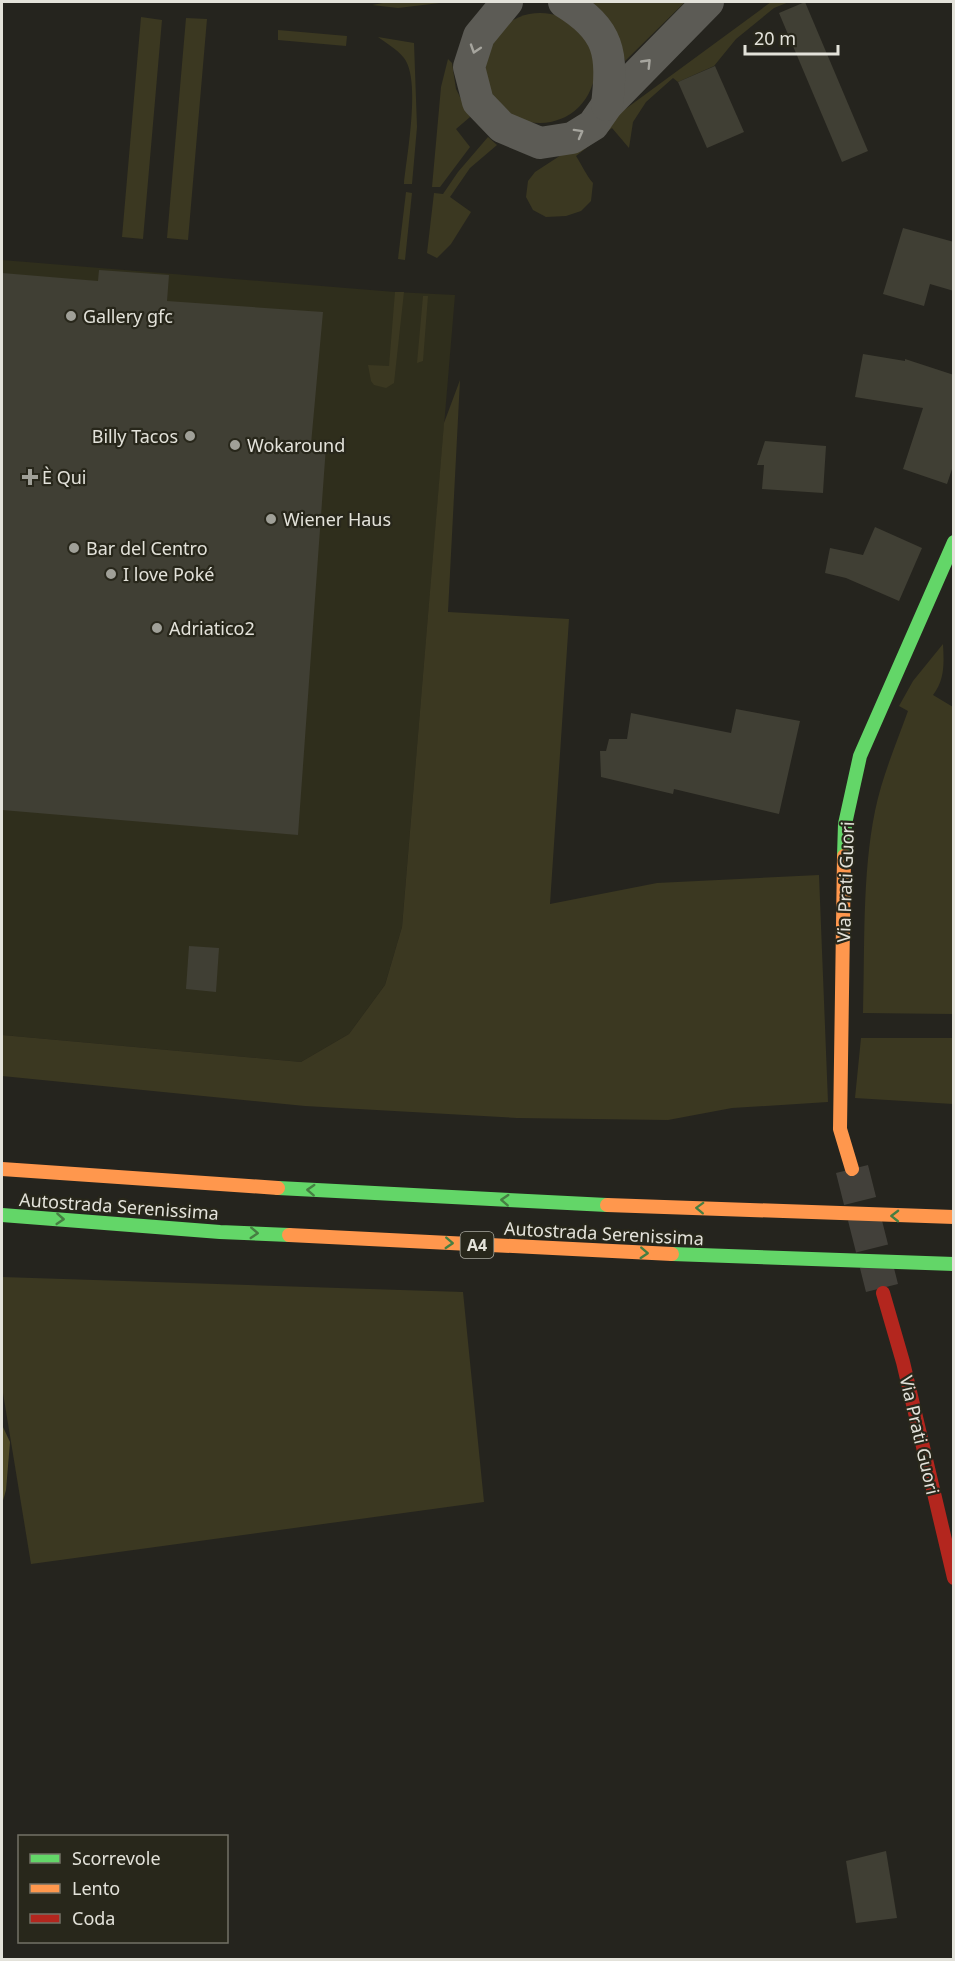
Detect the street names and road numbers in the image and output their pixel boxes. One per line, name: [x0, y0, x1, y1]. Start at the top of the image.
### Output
street label: Via Prati Guori: [831, 821, 859, 943]
street label: Autostrada Serenissima: [18, 1187, 220, 1225]
street label: Autostrada Serenissima: [504, 1216, 704, 1250]
road number: A4: [460, 1232, 494, 1258]
street label: Via Prati Guori: [895, 1373, 945, 1497]

